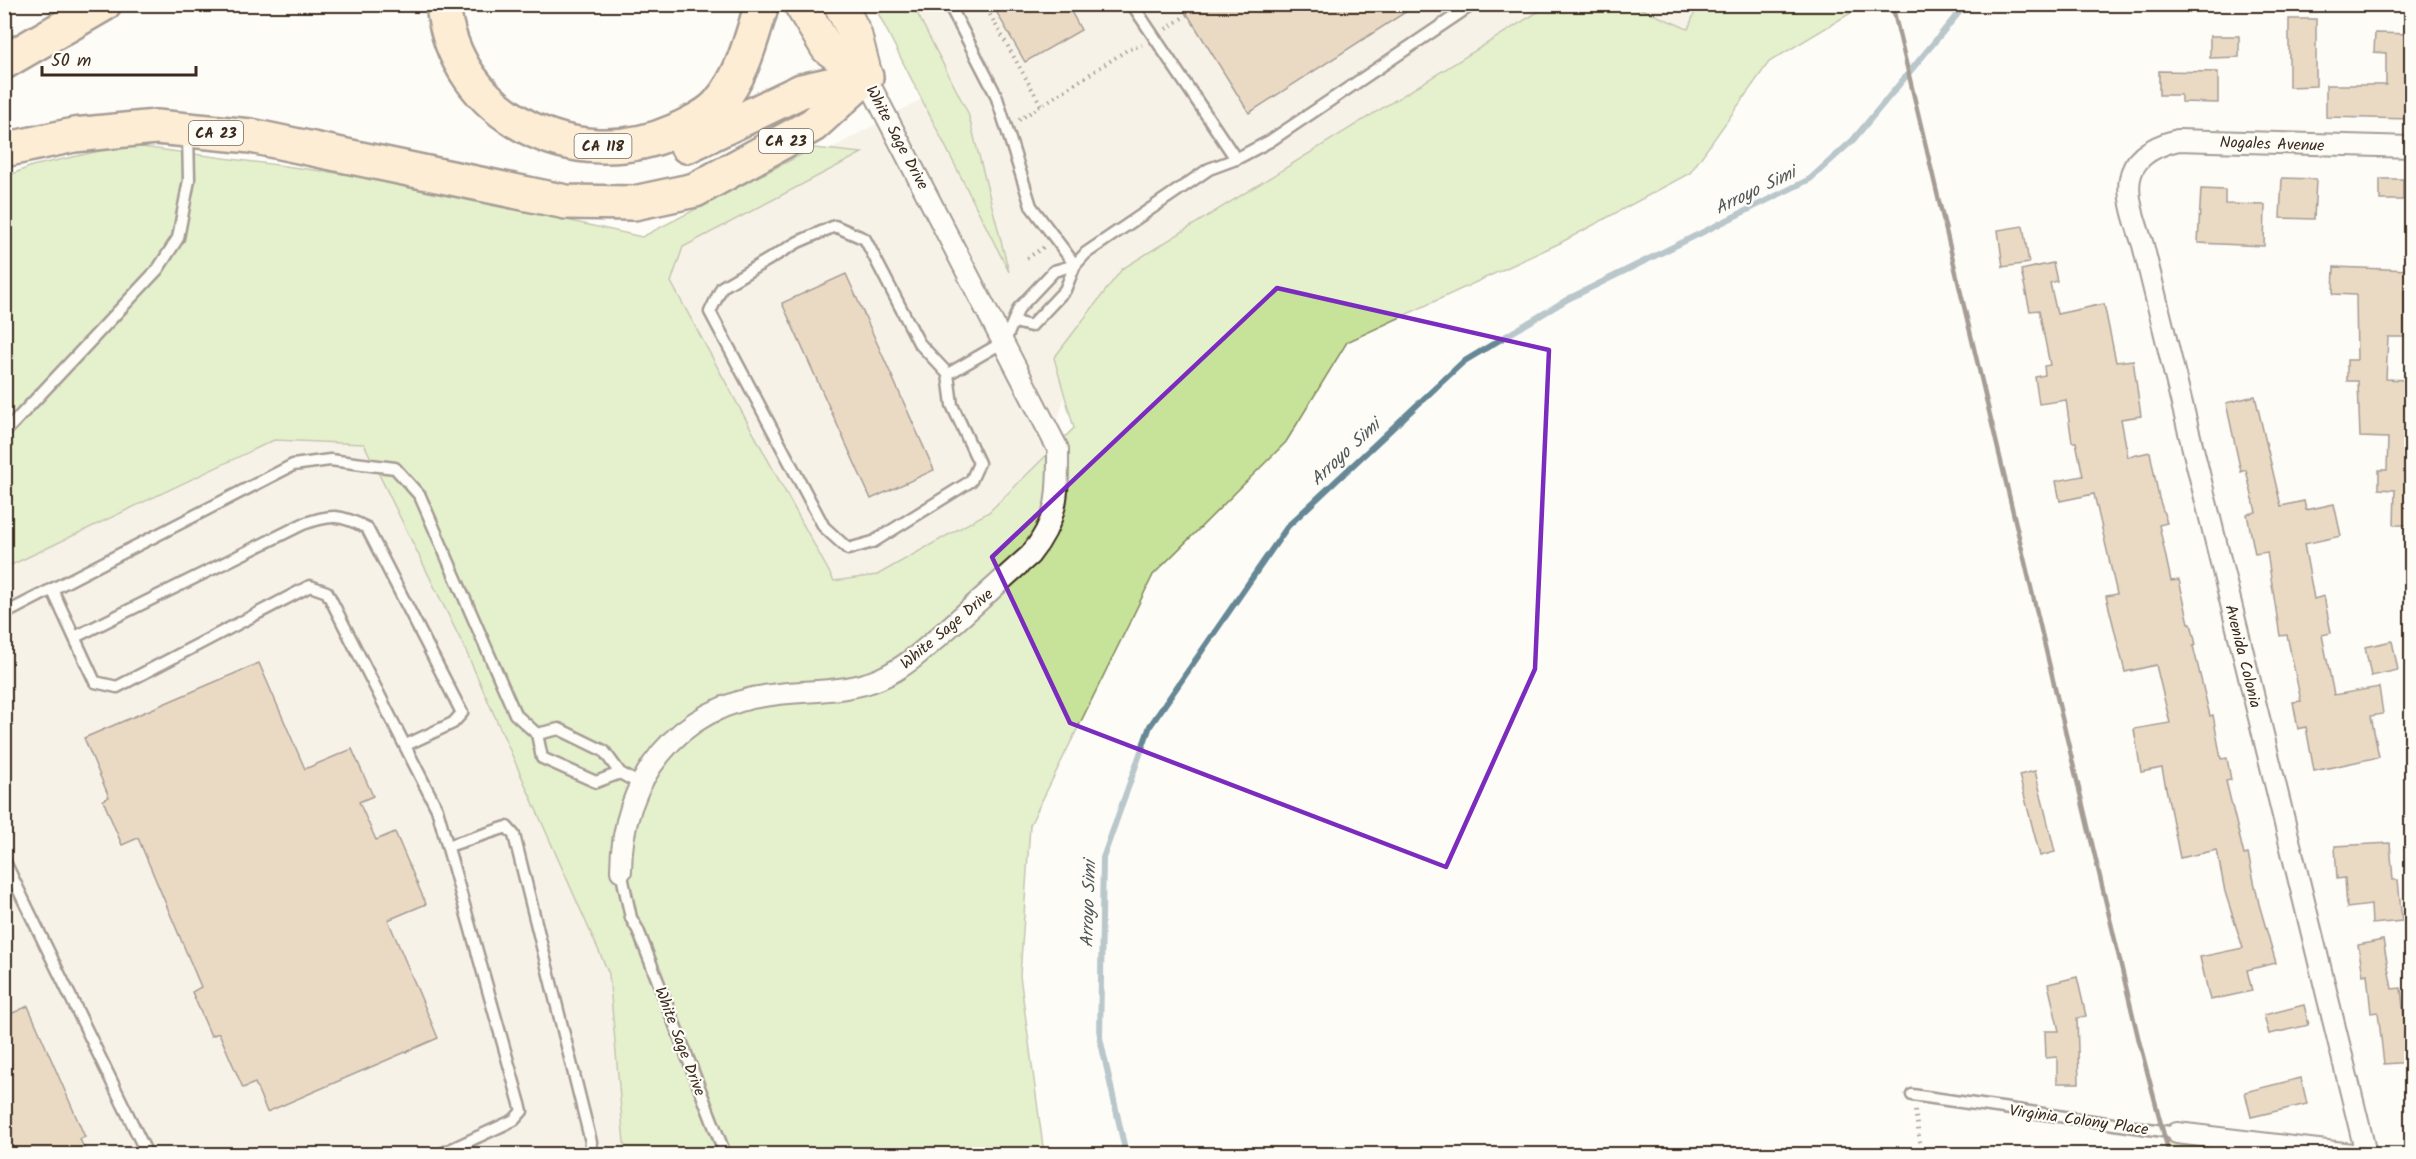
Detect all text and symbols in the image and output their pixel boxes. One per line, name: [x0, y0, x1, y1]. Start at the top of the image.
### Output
scale bar: [42, 39, 196, 77]
text: 50 m: [51, 47, 91, 76]
street label: White Sage Drive: [859, 81, 935, 194]
road number: CA 23: [189, 121, 243, 145]
road number: CA 23: [759, 129, 813, 153]
street label: Nogales Avenue: [2219, 130, 2325, 159]
road number: CA 118: [574, 134, 632, 158]
water label: Arroyo Simi: [1710, 158, 1805, 224]
water label: Arroyo Simi: [1304, 410, 1391, 493]
street label: White Sage Drive: [895, 583, 999, 676]
street label: Avenida Colonia: [2218, 602, 2267, 711]
water label: Arroyo Simi: [1073, 856, 1106, 948]
street label: White Sage Drive: [647, 983, 712, 1100]
street label: Virginia Colony Place: [2008, 1098, 2150, 1143]

